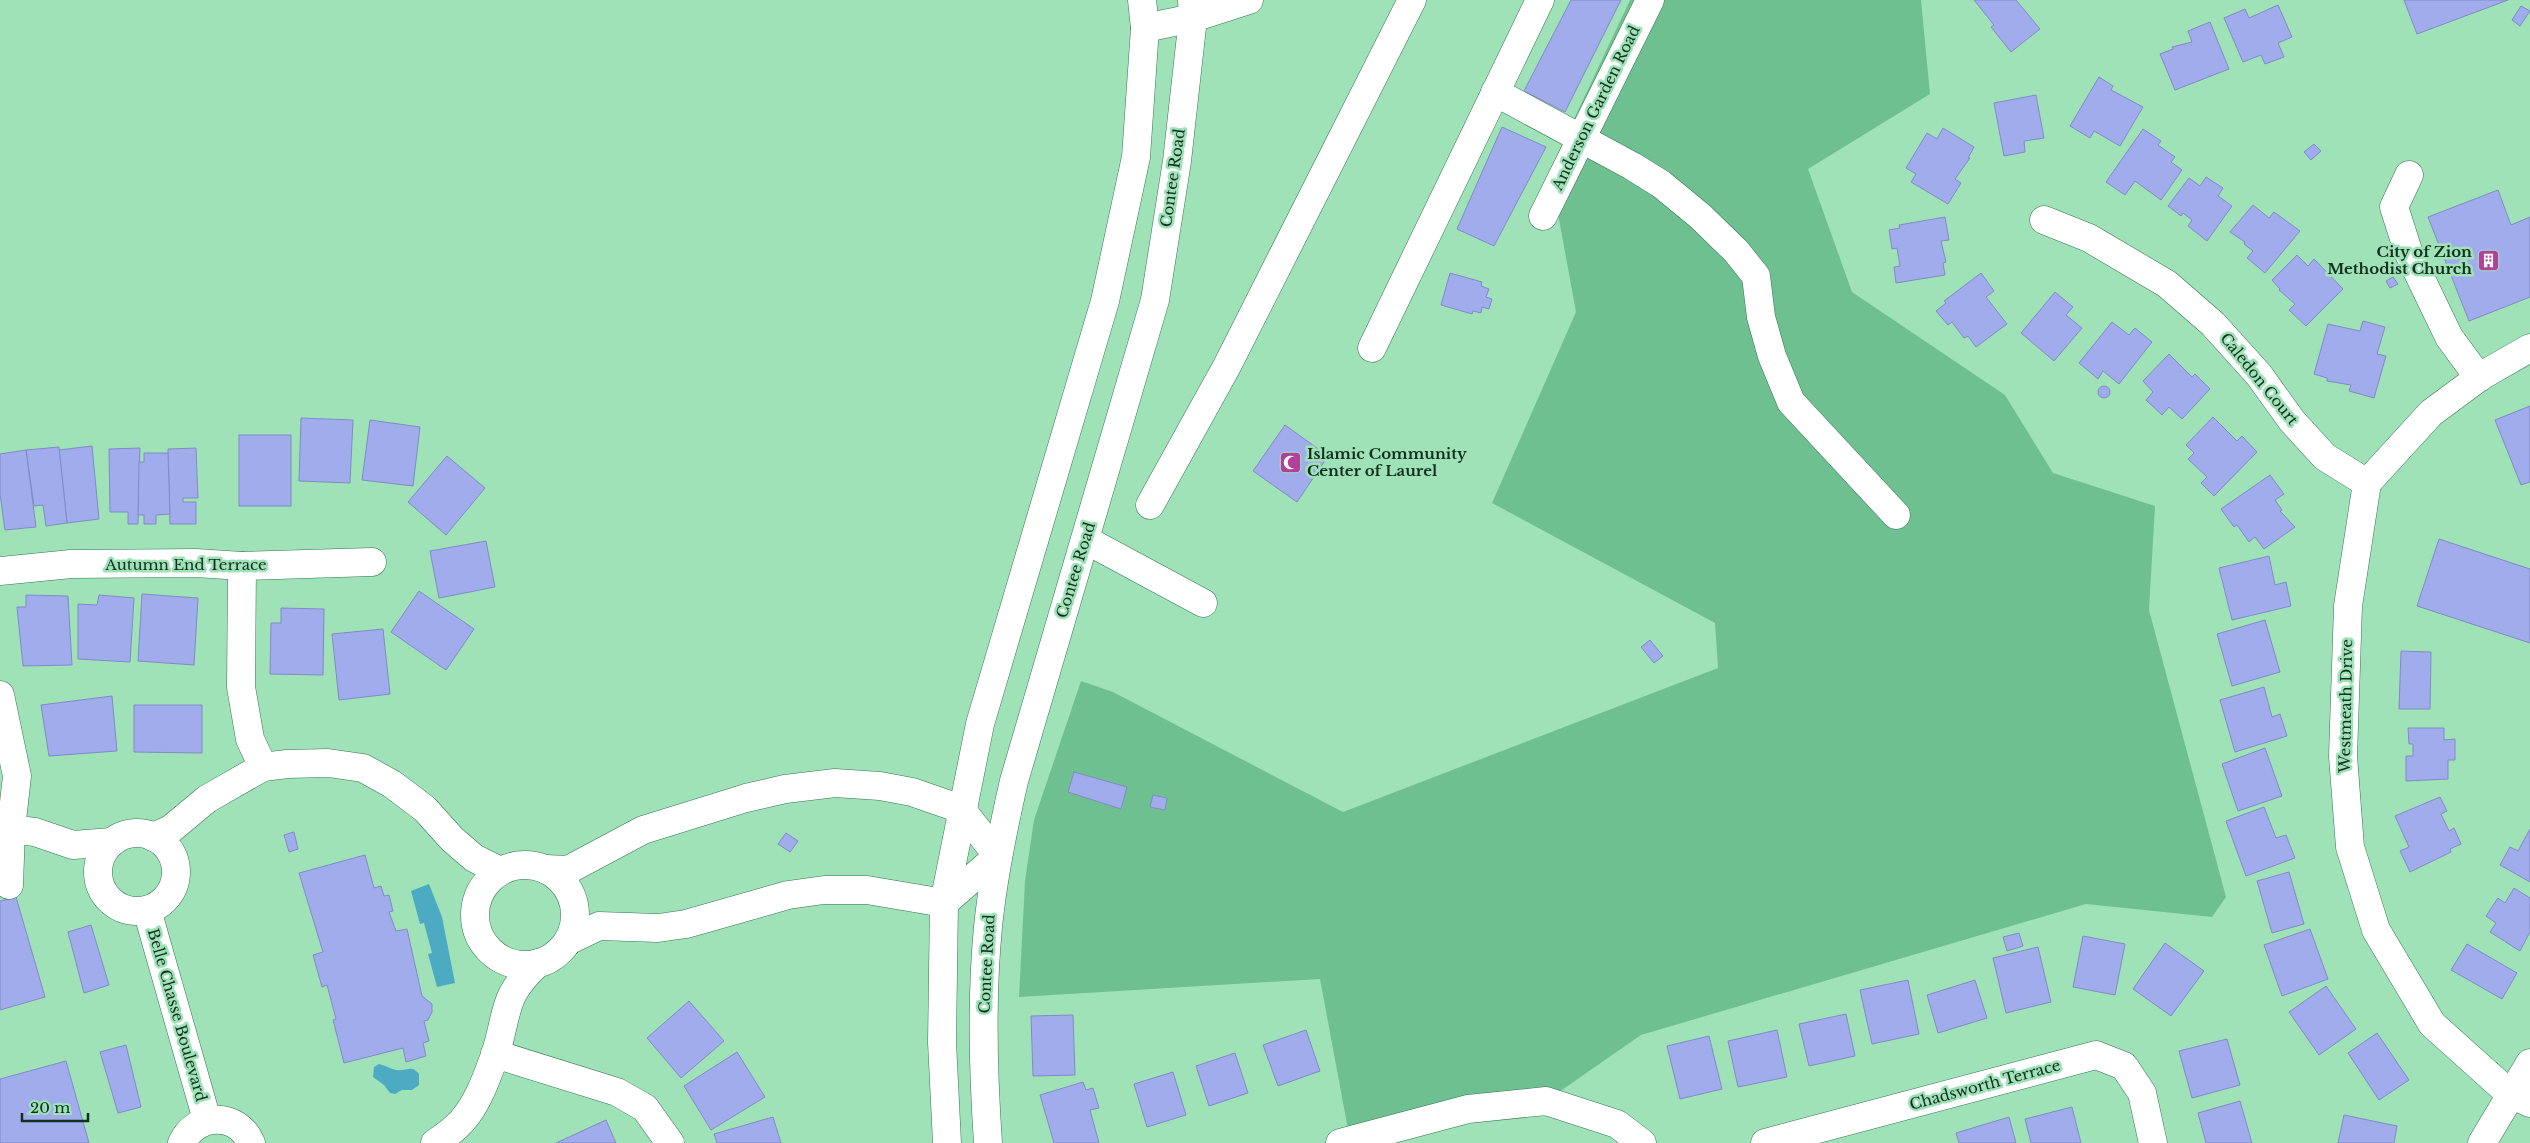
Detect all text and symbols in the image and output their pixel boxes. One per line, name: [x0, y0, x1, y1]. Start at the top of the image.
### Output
street label: Anderson Garden Road: [1547, 22, 1644, 194]
street label: Contee Road: [1156, 127, 1189, 228]
place label: City of Zion Methodist Church: [2327, 242, 2472, 278]
building icon: City of Zion Methodist Church: [2476, 249, 2500, 273]
street label: Caledon Court: [2216, 329, 2303, 429]
place label: Islamic Community Center of Laurel: [1307, 444, 1467, 480]
mosque icon: Islamic Community Center of Laurel: [1279, 451, 1303, 475]
street label: Contee Road: [1052, 520, 1099, 620]
street label: Autumn End Terrace: [104, 555, 267, 574]
street label: Westmeath Drive: [2335, 639, 2356, 774]
street label: Contee Road: [974, 914, 999, 1014]
street label: Belle Chasse Boulevard: [144, 926, 211, 1104]
street label: Chadsworth Terrace: [1907, 1055, 2062, 1114]
scale bar: [22, 1090, 89, 1122]
text: 20 m: [30, 1098, 70, 1117]

